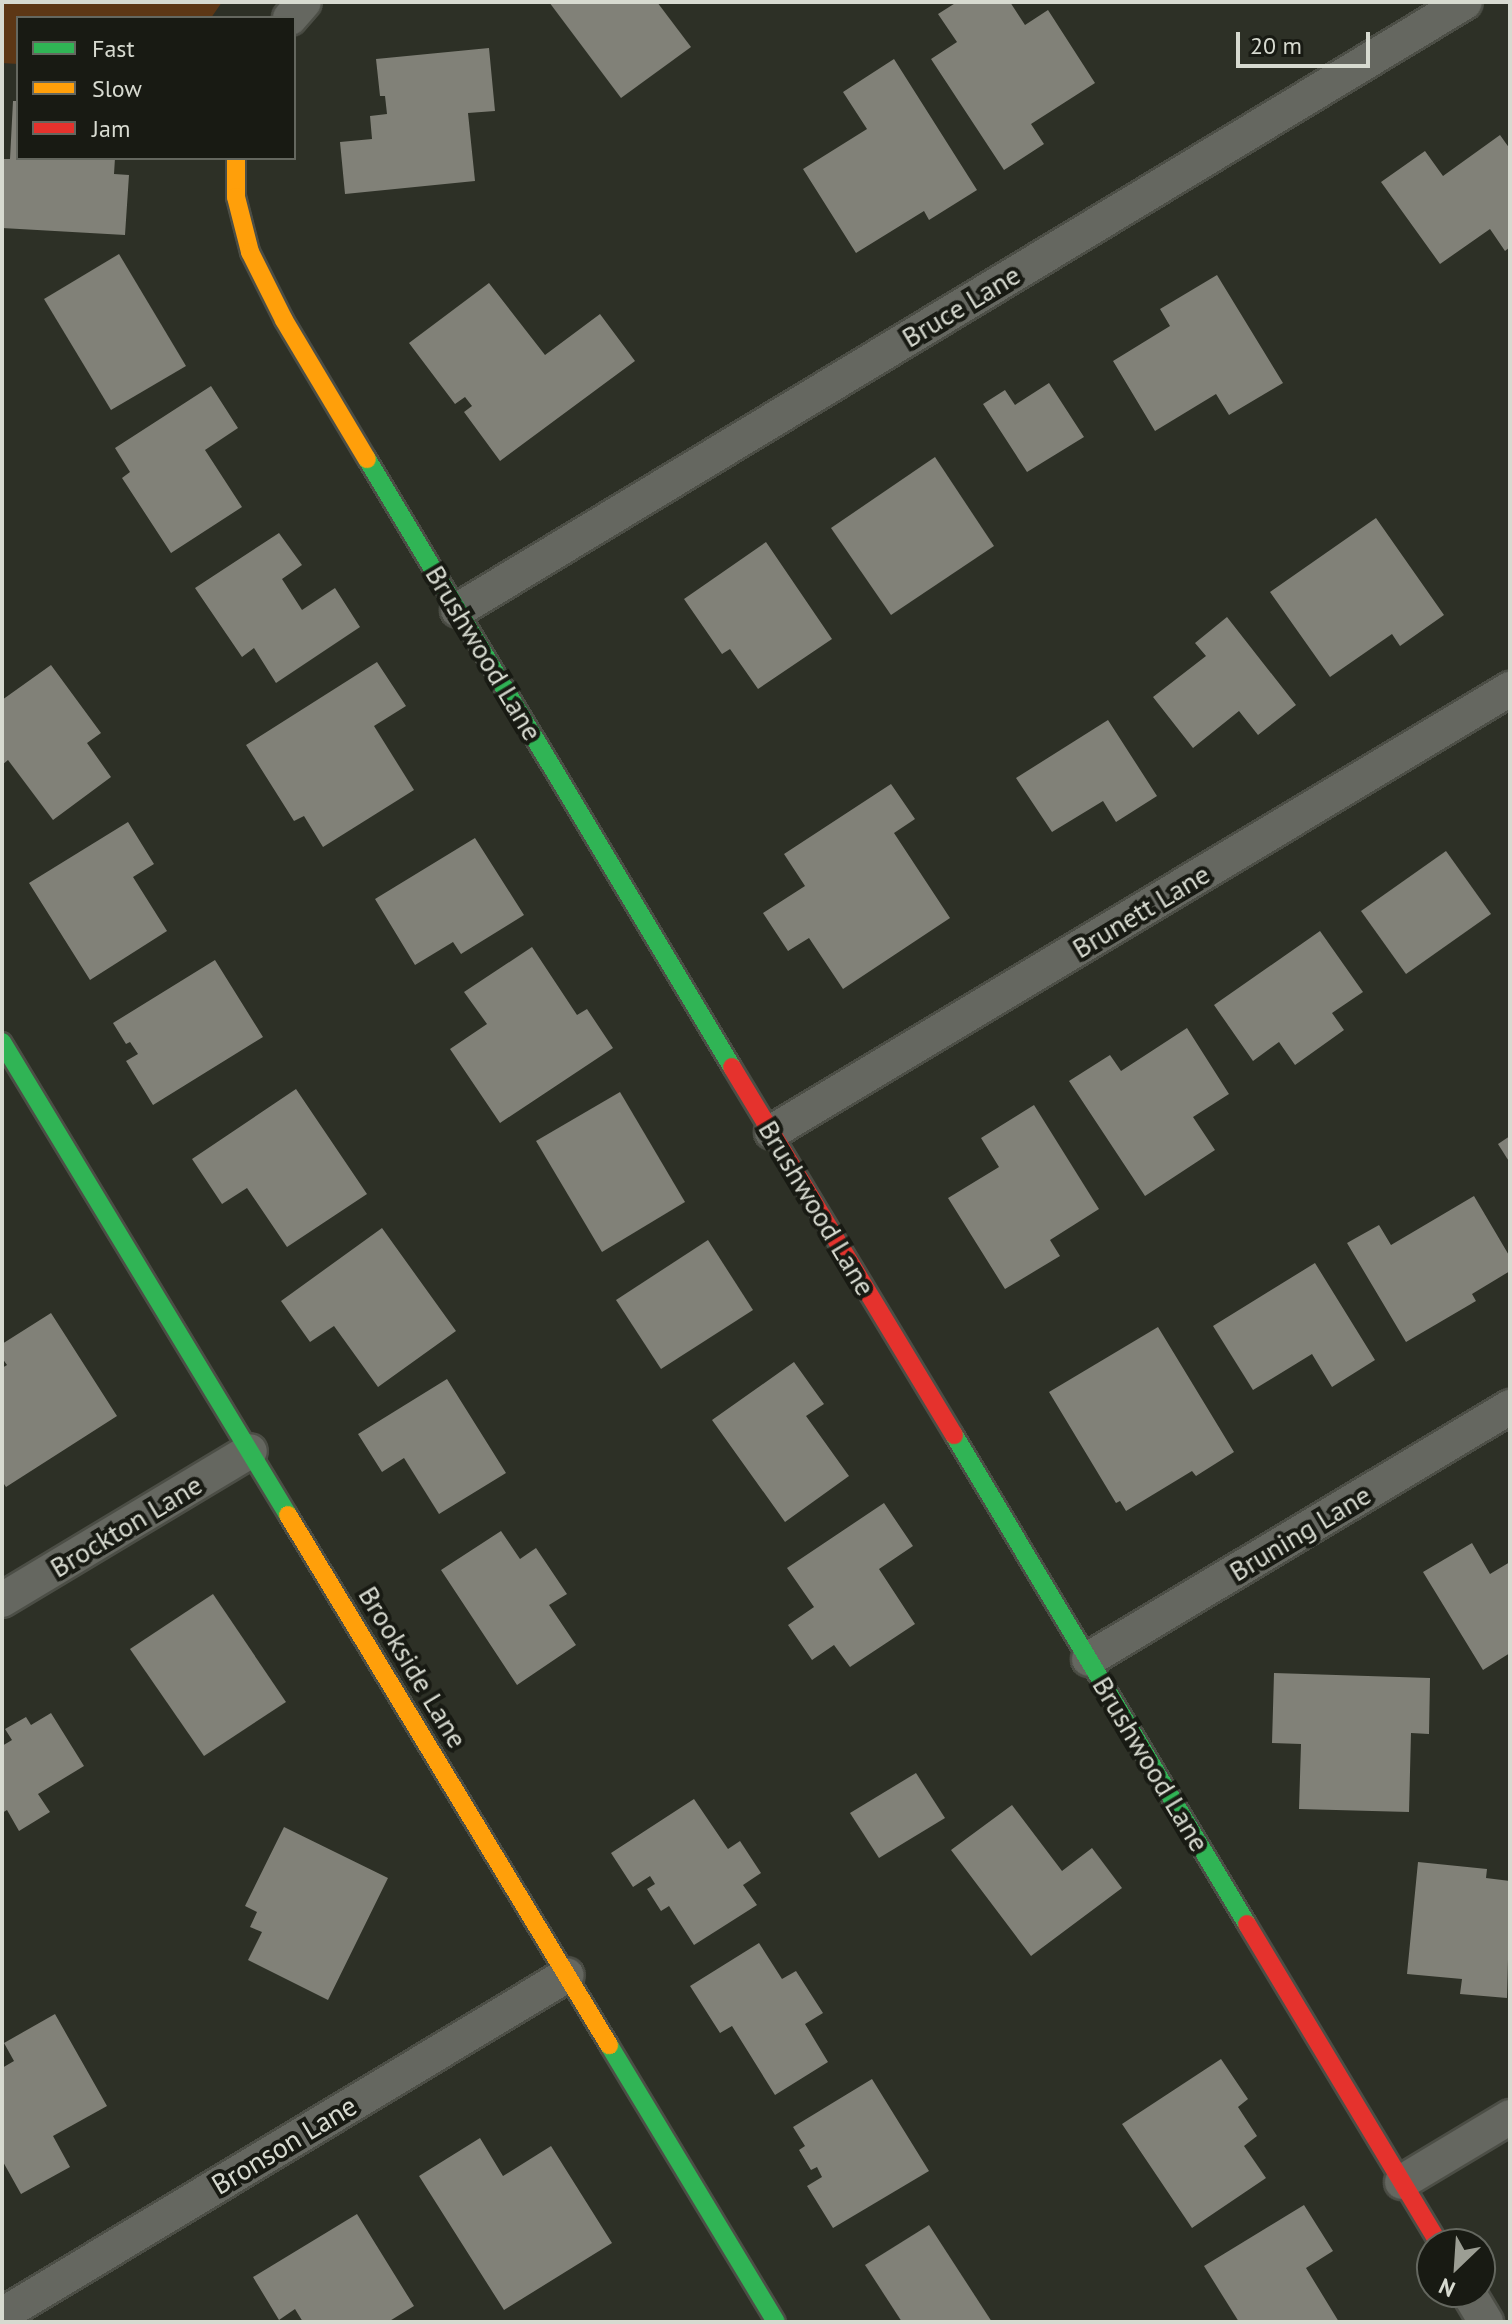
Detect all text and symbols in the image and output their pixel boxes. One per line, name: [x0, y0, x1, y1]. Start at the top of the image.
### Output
legend: [16, 16, 296, 160]
scale bar: [1240, 16, 1374, 66]
text: 20 m: [1250, 30, 1302, 61]
text: Fast: [92, 33, 135, 64]
text: Slow: [92, 73, 142, 104]
text: Jam: [92, 113, 130, 144]
street label: Bruce Lane: [896, 258, 1026, 354]
street label: Brushwood Lane: [419, 559, 549, 747]
street label: Brunett Lane: [1066, 857, 1216, 965]
street label: Brushwood Lane: [752, 1114, 882, 1302]
street label: Brockton Lane: [44, 1468, 208, 1584]
street label: Bruning Lane: [1223, 1478, 1377, 1588]
street label: Brookside Lane: [352, 1580, 474, 1754]
street label: Brushwood Lane: [1086, 1670, 1216, 1858]
street label: Bronson Lane: [205, 2089, 363, 2201]
north arrow: [1416, 2228, 1496, 2308]
text: N: [1434, 2272, 1459, 2304]

